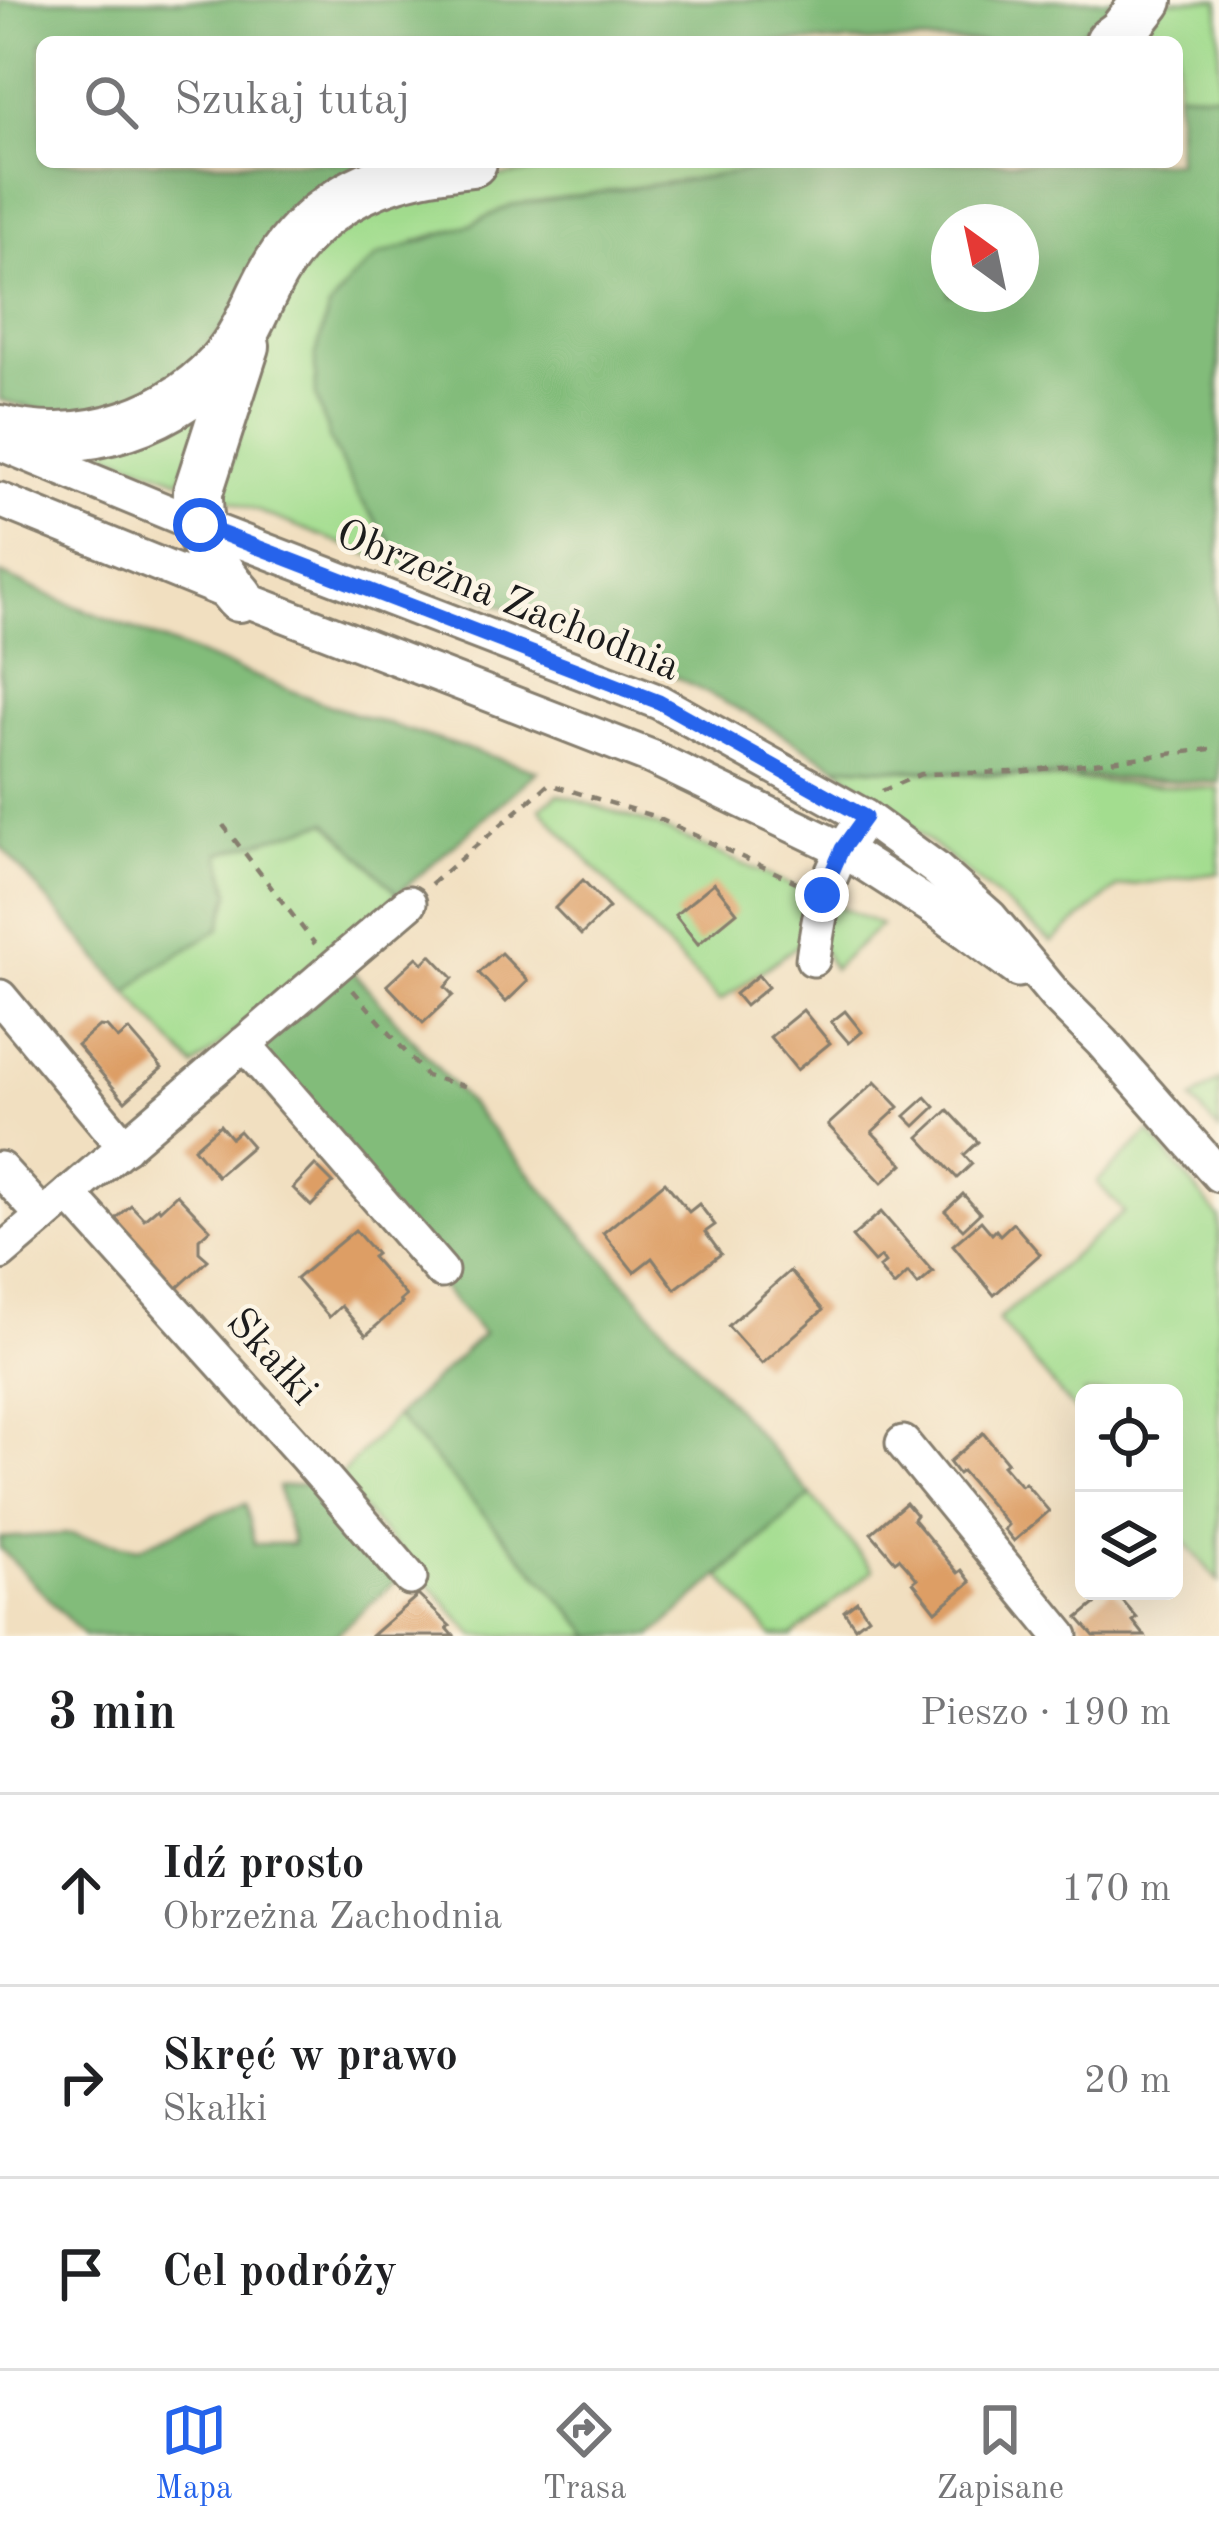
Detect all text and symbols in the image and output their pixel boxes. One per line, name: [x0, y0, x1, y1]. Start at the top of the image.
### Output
search box: [36, 36, 1183, 168]
icon: search: [78, 69, 144, 135]
text: Szukaj tutaj: [174, 79, 411, 124]
north arrow: [931, 204, 1039, 312]
route start: [173, 498, 227, 552]
street label: Obrzeżna Zachodnia: [330, 514, 685, 690]
route end: [795, 868, 849, 922]
street label: Skałki: [217, 1301, 325, 1414]
map controls: [1075, 1384, 1183, 1600]
button: locate: [1075, 1384, 1183, 1492]
button: layers: [1075, 1492, 1183, 1600]
text: 3 min: [48, 1689, 176, 1740]
text: Pieszo · 190 m: [920, 1694, 1171, 1733]
text: Idź prosto: [162, 1843, 364, 1888]
icon: ahead: [48, 1857, 114, 1923]
text: 170 m: [1061, 1870, 1171, 1909]
text: Obrzeżna Zachodnia: [162, 1898, 502, 1937]
text: Skręć w prawo: [162, 2035, 458, 2080]
icon: right: [48, 2049, 114, 2115]
text: 20 m: [1084, 2062, 1171, 2101]
text: Skałki: [162, 2090, 267, 2129]
icon: arrive: [48, 2241, 114, 2307]
text: Cel podróży: [162, 2251, 397, 2296]
tab: Mapa: [155, 2397, 232, 2510]
tab: Trasa: [542, 2397, 626, 2510]
tab: Zapisane: [937, 2397, 1064, 2510]

